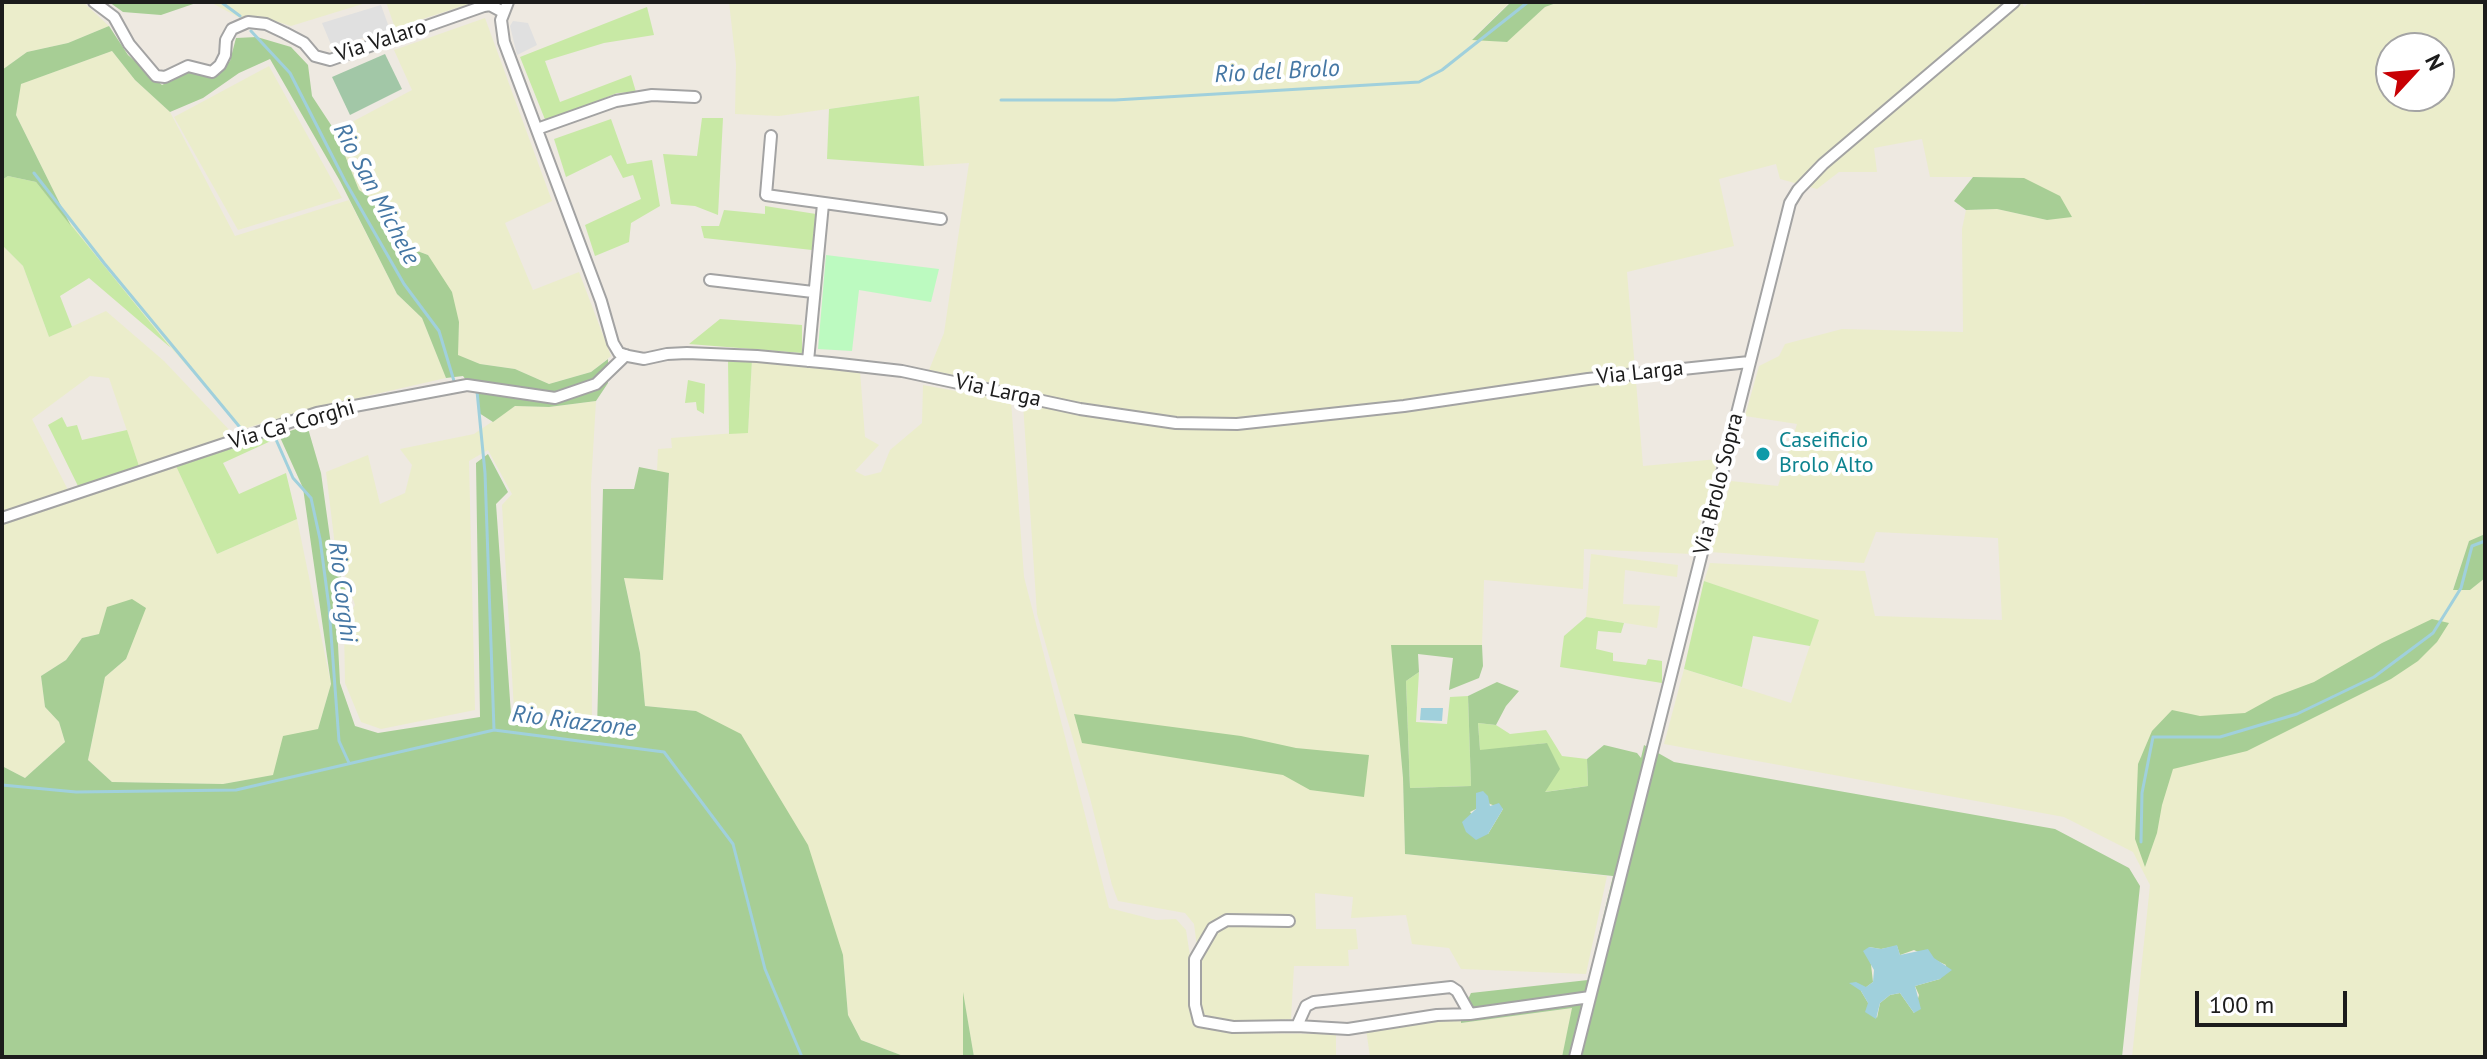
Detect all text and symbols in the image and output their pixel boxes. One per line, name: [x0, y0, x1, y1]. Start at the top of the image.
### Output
street label: Via Valaro: [332, 14, 430, 68]
north arrow: [2375, 32, 2455, 112]
text: N: [2419, 50, 2451, 75]
water label: Rio del Brolo: [1214, 54, 1340, 90]
water label: Rio San Michele: [327, 118, 425, 270]
street label: Via Larga: [1595, 355, 1685, 391]
street label: Via Larga: [953, 369, 1043, 413]
street label: Via Ca' Corghi: [226, 394, 358, 456]
street label: Via Brolo Sopra: [1689, 410, 1749, 558]
place label: Caseificio Brolo Alto: [1779, 428, 1874, 480]
marker: Caseificio Brolo Alto: [1754, 445, 1772, 463]
water label: Rio Corghi: [322, 540, 362, 644]
water label: Rio Riazzone: [510, 700, 638, 744]
scale bar: [2199, 975, 2351, 1025]
text: 100 m: [2209, 989, 2274, 1020]

